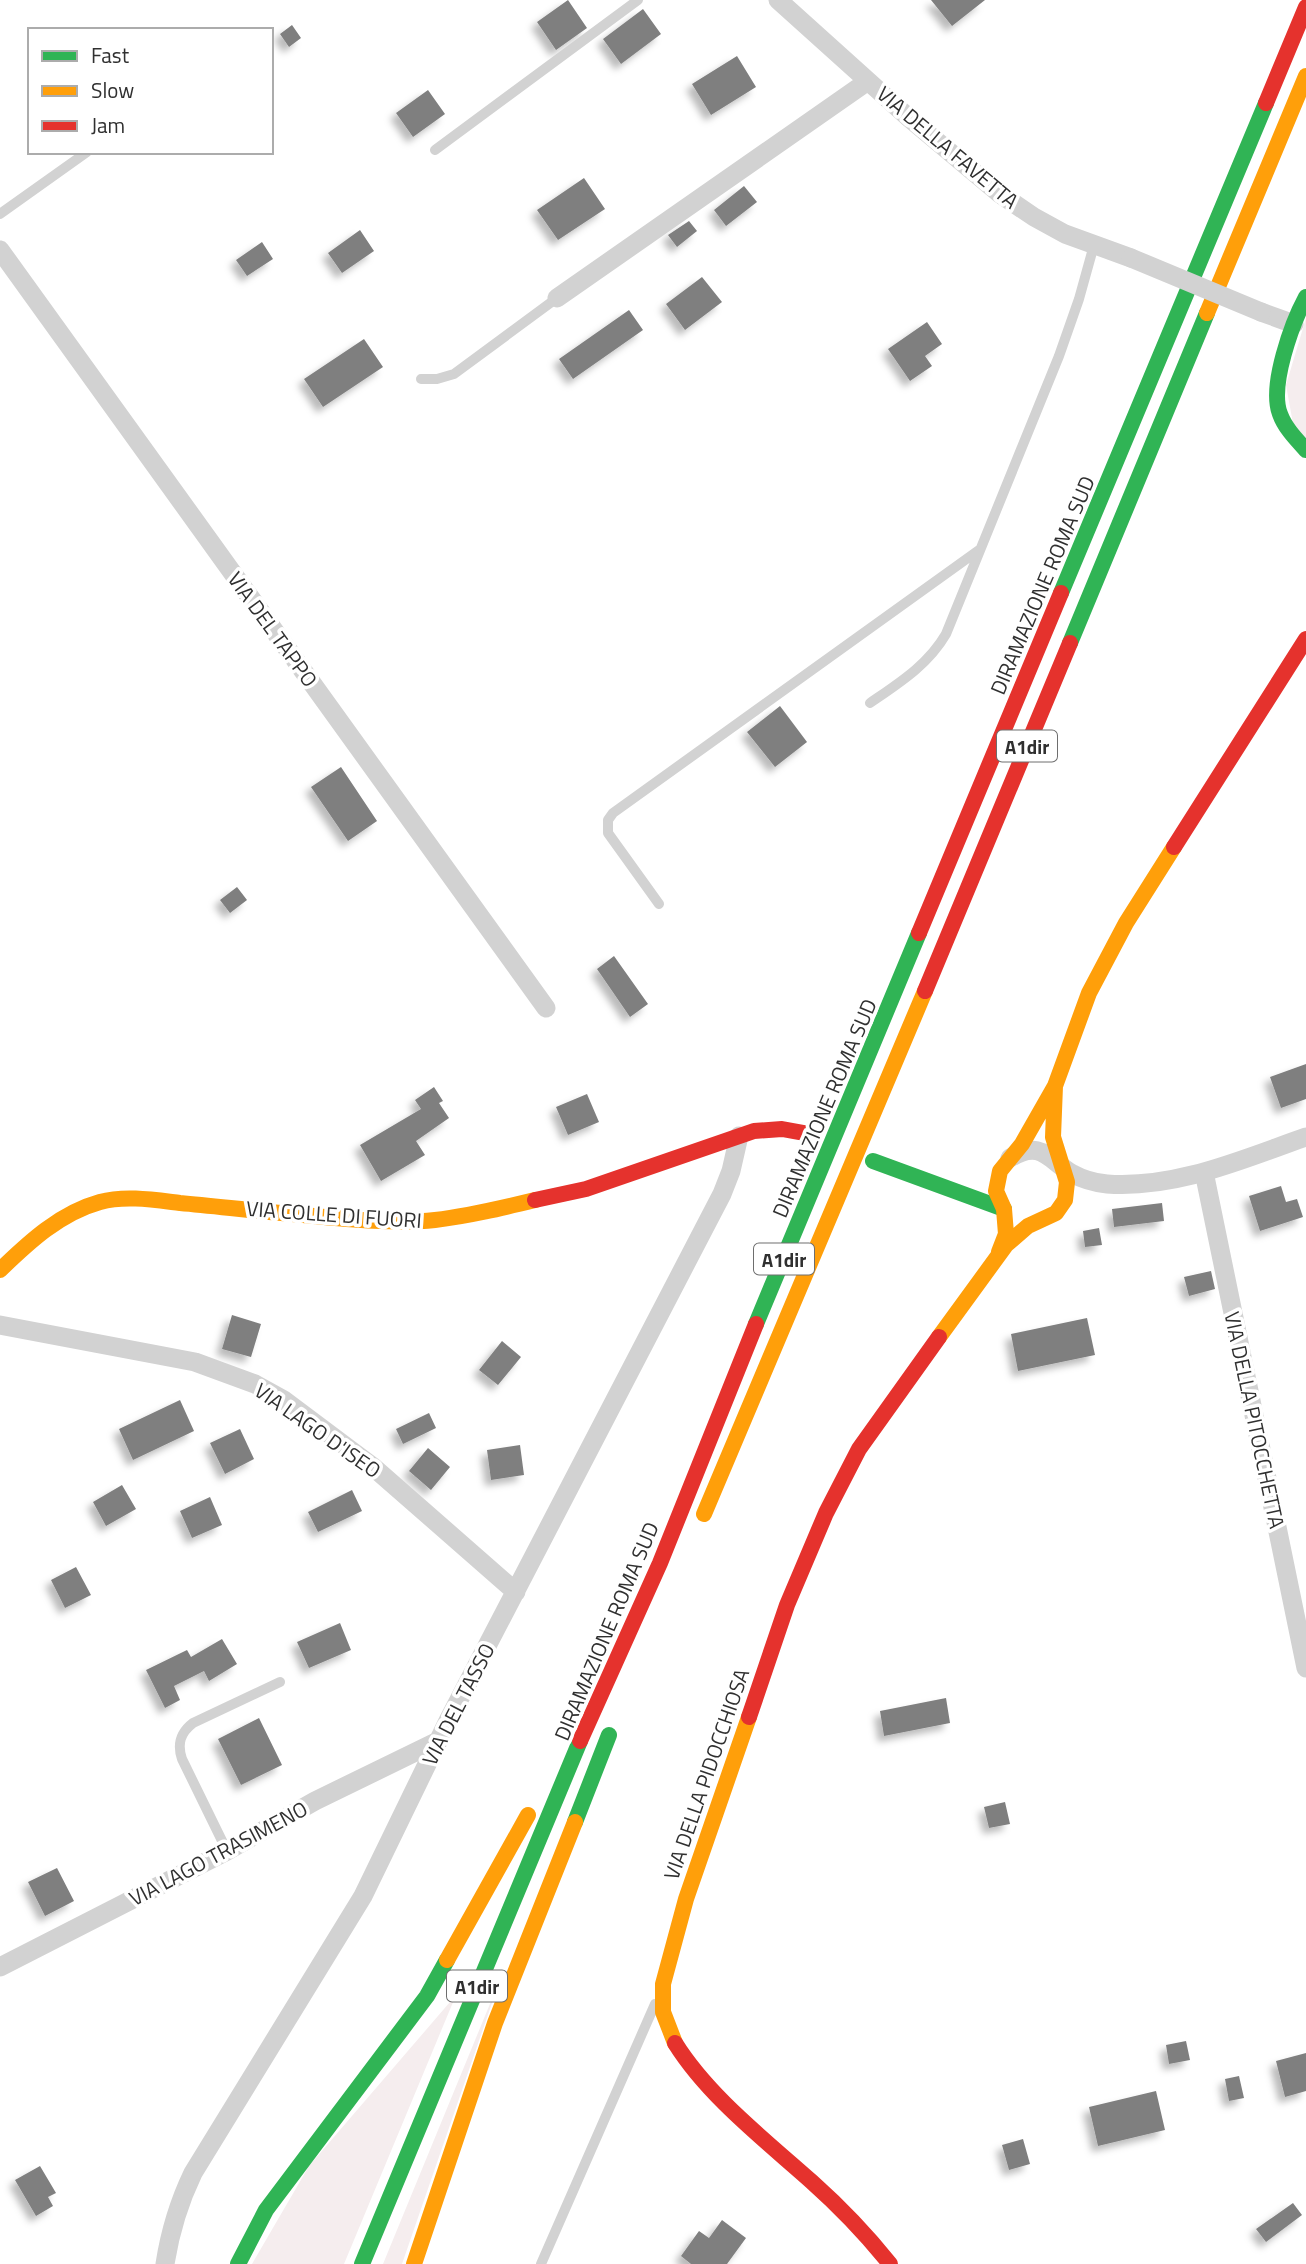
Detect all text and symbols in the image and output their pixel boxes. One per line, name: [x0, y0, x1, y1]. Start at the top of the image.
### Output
legend: [28, 28, 273, 154]
text: Fast: [91, 39, 130, 71]
text: Slow: [91, 74, 134, 106]
street label: VIA DELLA FAVETTA: [870, 78, 1026, 216]
text: Jam: [91, 109, 125, 141]
street label: DIRAMAZIONE ROMA SUD: [981, 471, 1103, 699]
street label: VIA DEL TAPPO: [220, 565, 326, 693]
road number: A1dir: [997, 730, 1057, 762]
street label: DIRAMAZIONE ROMA SUD: [763, 994, 885, 1222]
street label: VIA COLLE DI FUORI: [245, 1192, 423, 1236]
road number: A1dir: [754, 1244, 814, 1274]
street label: VIA DELLA PITOCCHETTA: [1216, 1309, 1294, 1532]
street label: VIA LAGO D'ISEO: [248, 1374, 388, 1486]
street label: DIRAMAZIONE ROMA SUD: [545, 1517, 667, 1745]
street label: VIA DEL TASSO: [413, 1637, 503, 1771]
street label: VIA DELLA PIDOCCHIOSA: [655, 1664, 757, 1884]
street label: VIA LAGO TRASIMENO: [123, 1792, 313, 1914]
road number: A1dir: [447, 1970, 507, 2002]

